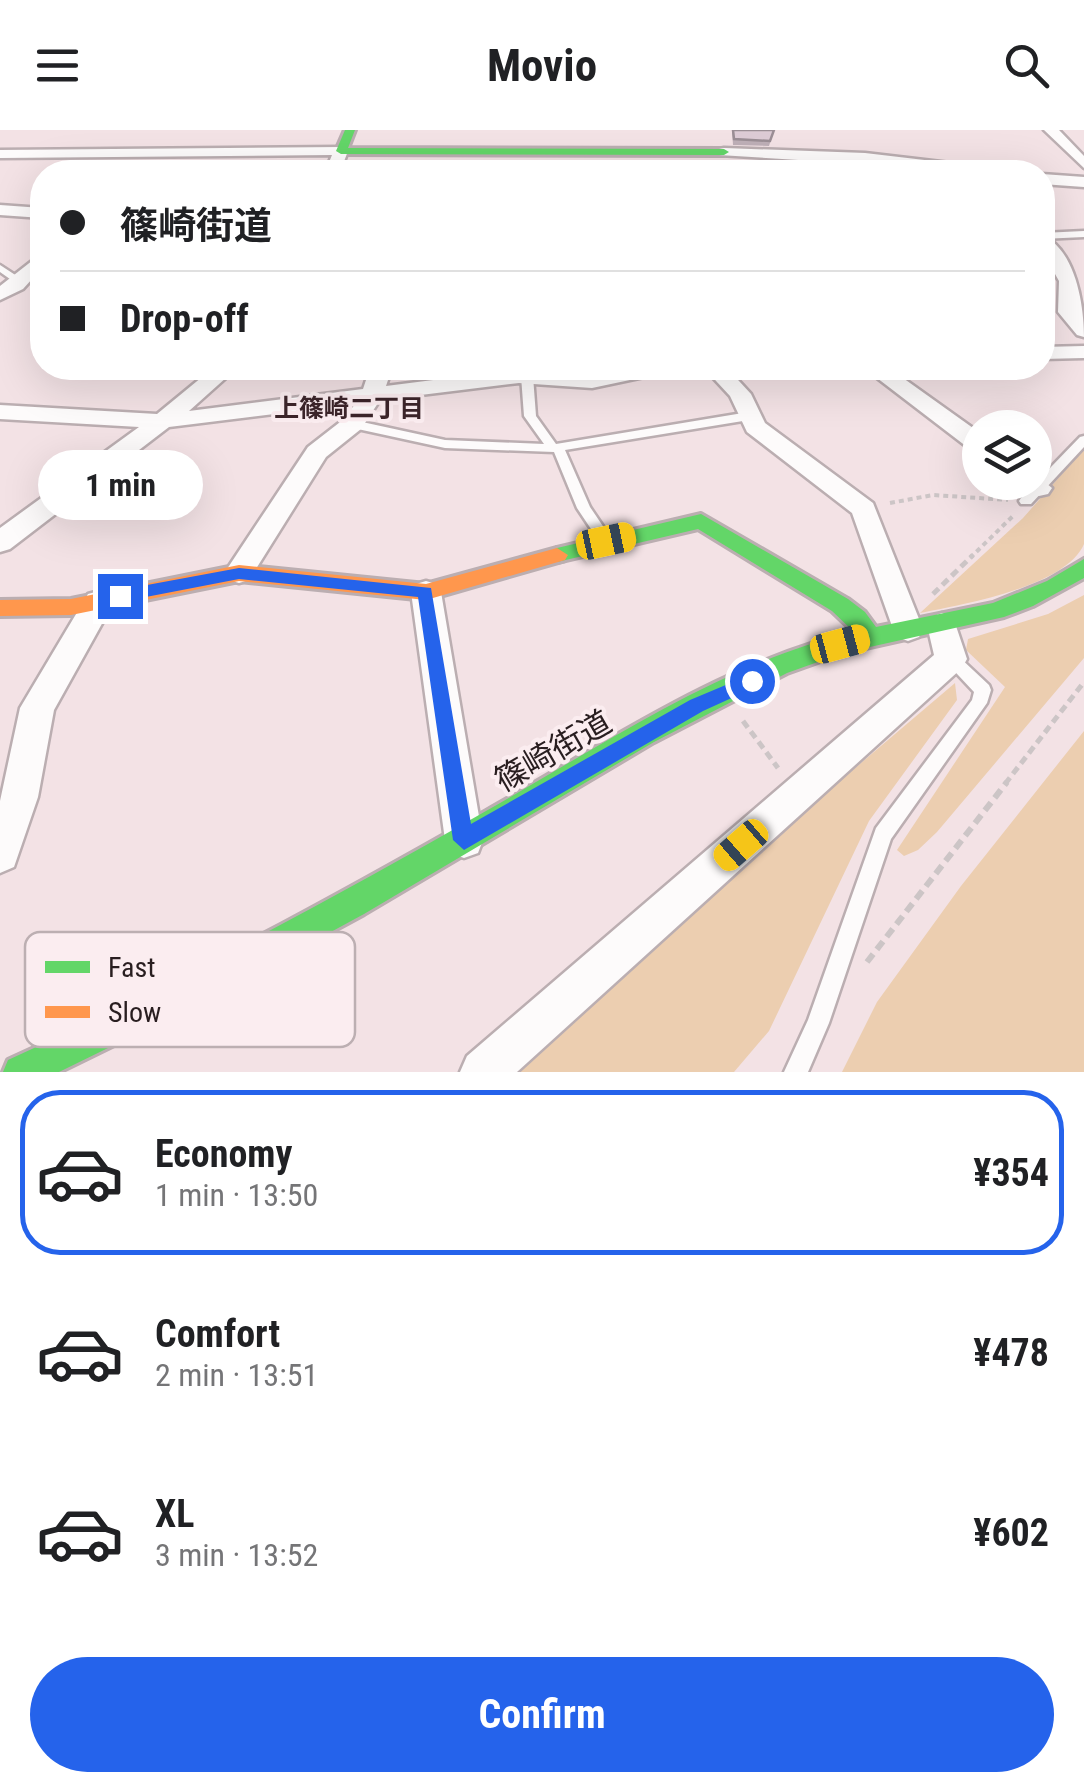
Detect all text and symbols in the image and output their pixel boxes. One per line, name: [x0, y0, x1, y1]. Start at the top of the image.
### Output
icon: menu: [30, 38, 85, 93]
icon: search: [999, 38, 1054, 93]
text: Movio: [487, 39, 597, 92]
text: 篠崎街道: [120, 204, 272, 248]
text: Drop-off: [120, 297, 249, 341]
district label: 上篠崎二丁目: [274, 394, 424, 423]
map controls: [962, 410, 1052, 500]
button: layers: [962, 410, 1052, 500]
callout: 1 min: [38, 451, 202, 521]
text: 1 min: [85, 466, 156, 504]
car: [574, 520, 638, 562]
route end: [98, 574, 143, 619]
car: [807, 622, 873, 666]
route start: [730, 659, 775, 704]
street label: 篠崎街道: [488, 703, 618, 799]
car: [709, 814, 773, 876]
legend: [25, 932, 355, 1047]
text: Fast: [108, 951, 155, 984]
text: Slow: [108, 996, 161, 1029]
icon: car: [35, 1128, 125, 1218]
text: Economy: [155, 1132, 292, 1176]
text: ¥354: [973, 1151, 1049, 1195]
text: 1 min · 13:50: [155, 1176, 318, 1214]
icon: car: [35, 1308, 125, 1398]
text: Comfort: [155, 1312, 280, 1356]
text: ¥478: [973, 1331, 1049, 1375]
text: 2 min · 13:51: [155, 1356, 318, 1394]
icon: car: [35, 1488, 125, 1578]
text: XL: [155, 1492, 194, 1536]
text: ¥602: [973, 1511, 1049, 1555]
text: 3 min · 13:52: [155, 1536, 318, 1574]
button: Confirm: [30, 1657, 1054, 1772]

